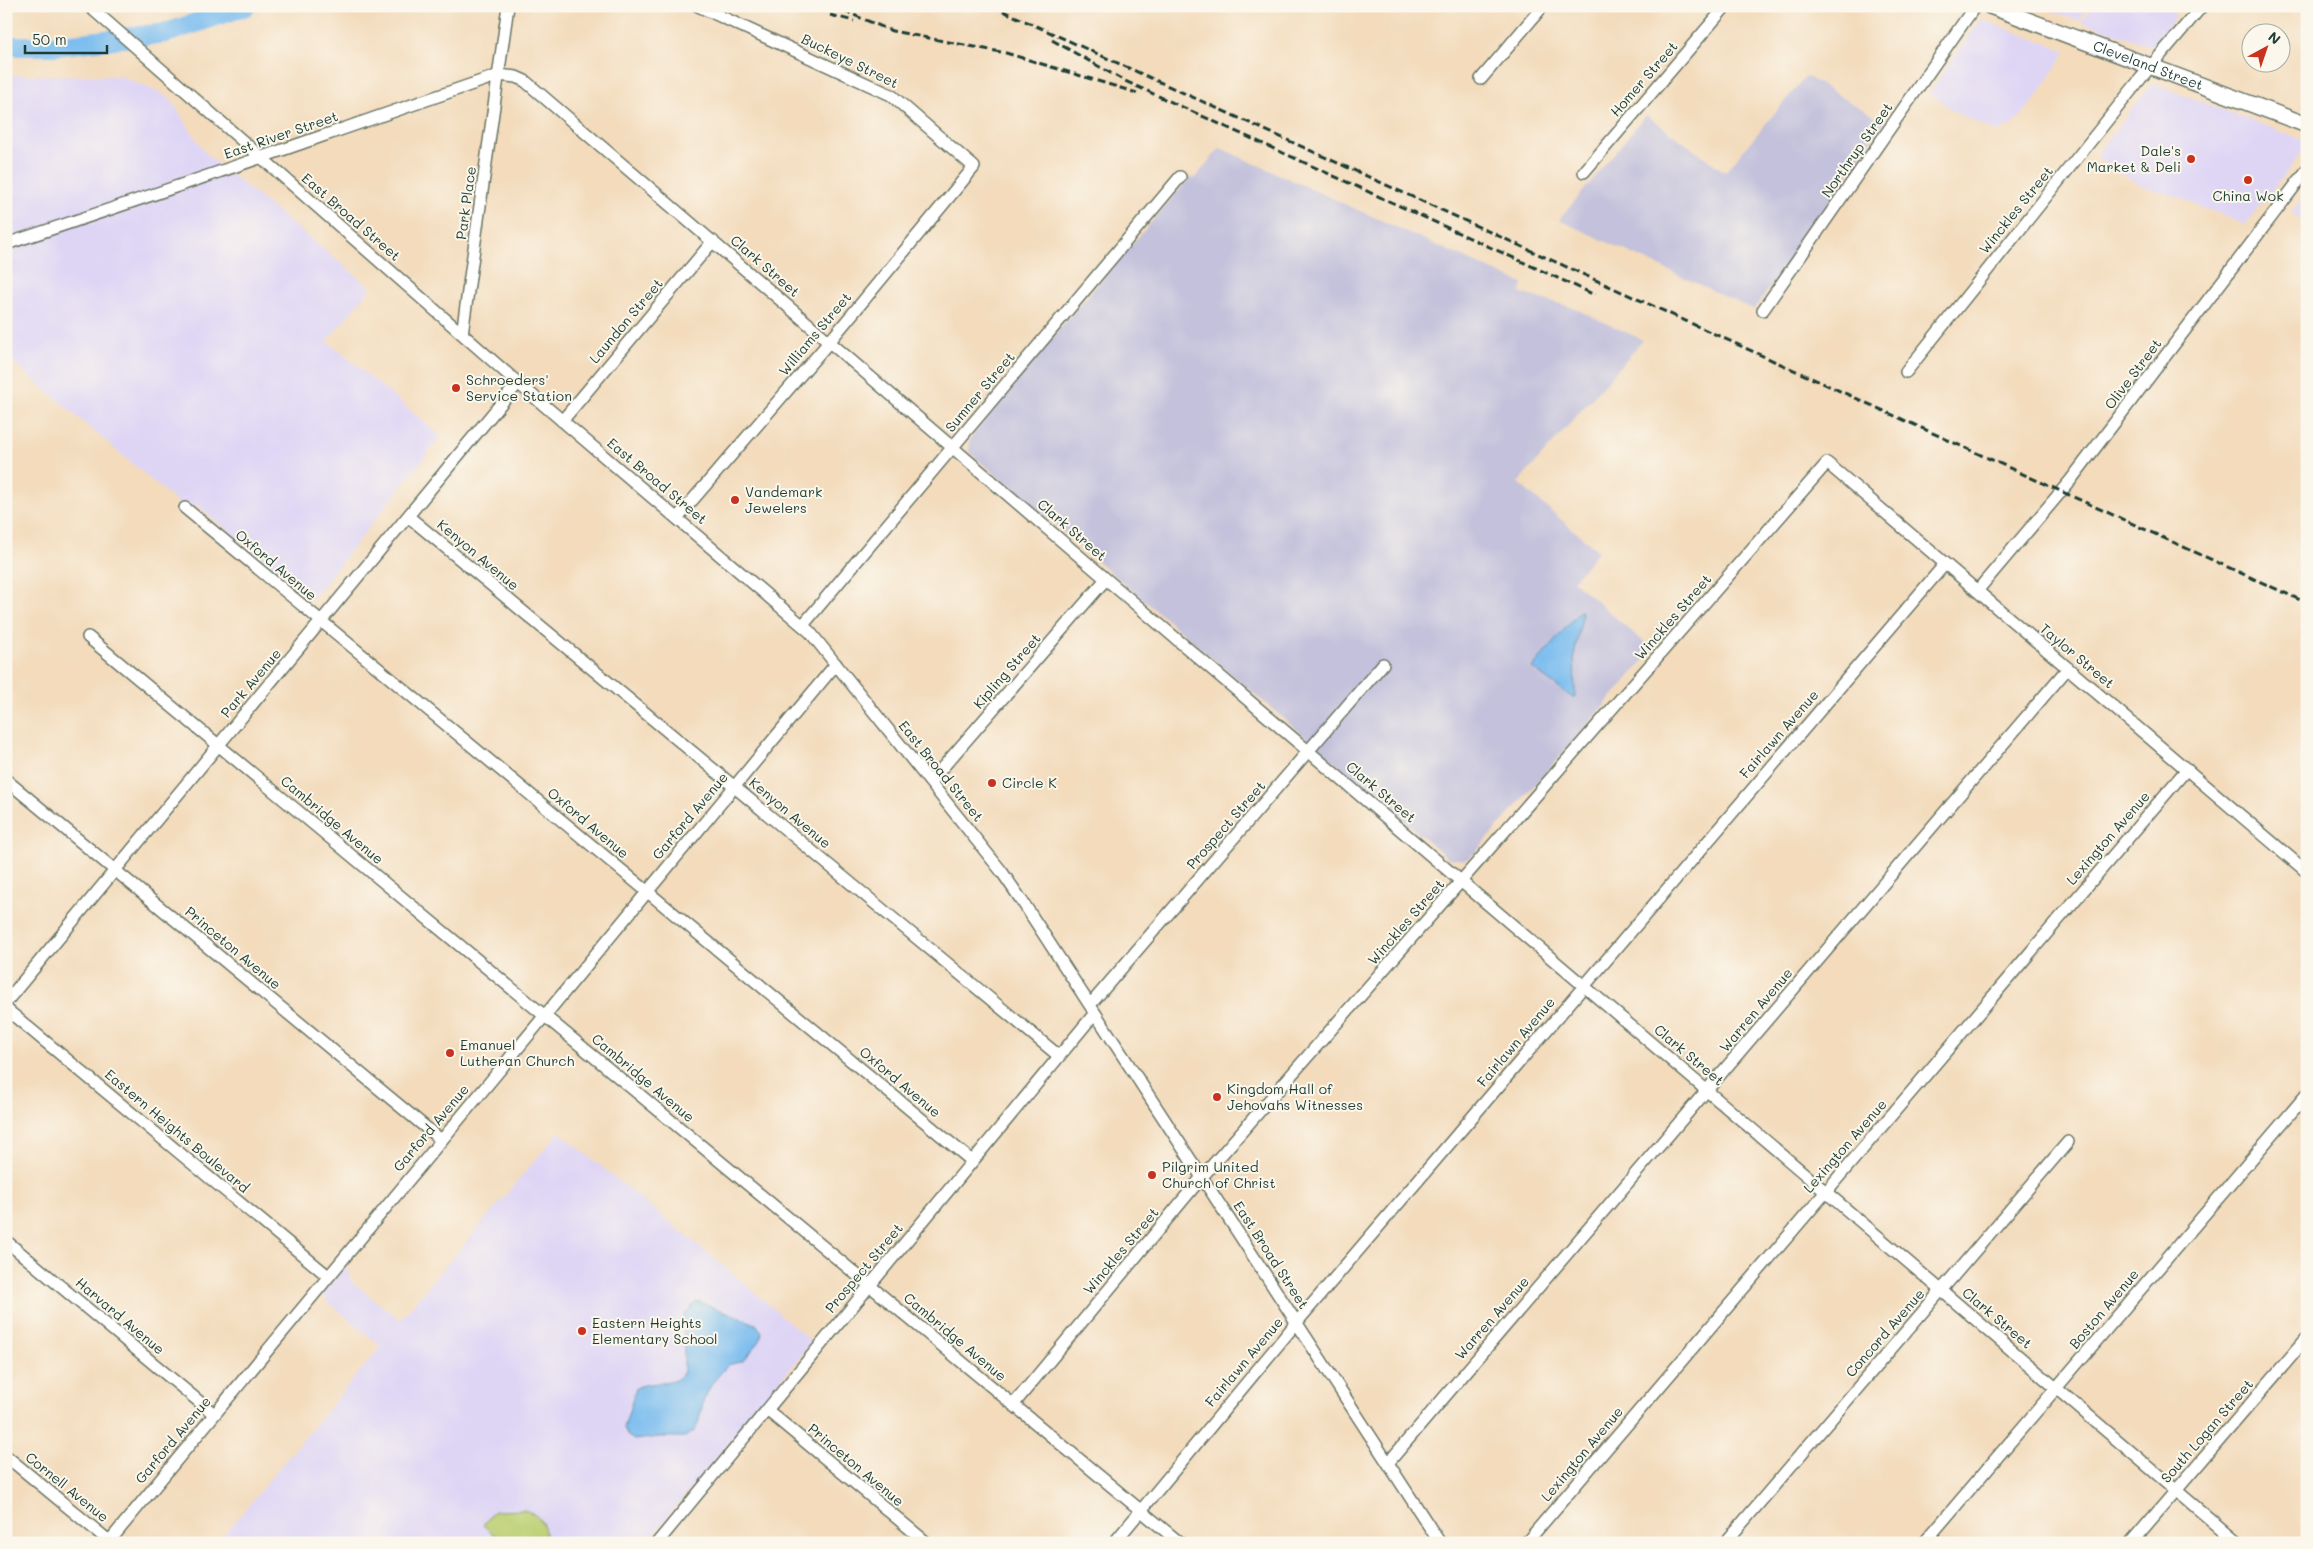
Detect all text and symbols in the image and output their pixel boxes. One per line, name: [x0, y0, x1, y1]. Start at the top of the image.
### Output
scale bar: [25, 22, 108, 54]
north arrow: [2240, 22, 2290, 72]
text: N: [2264, 27, 2285, 48]
text: 50 m: [32, 29, 67, 49]
street label: Buckeye Street: [799, 29, 902, 92]
street label: Cleveland Street: [2091, 36, 2206, 94]
street label: Homer Street: [1606, 37, 1682, 120]
street label: Northrup Street: [1817, 98, 1897, 201]
street label: East River Street: [221, 106, 340, 163]
place label: Dale's Market & Deli: [2087, 141, 2181, 176]
marker: Dale's Market & Deli: [2185, 153, 2197, 165]
street label: Winckles Street: [1974, 162, 2057, 258]
street label: Park Place: [451, 165, 480, 241]
street label: East Broad Street: [298, 168, 405, 265]
marker: China Wok: [2242, 174, 2254, 186]
place label: China Wok: [2212, 186, 2284, 205]
street label: Clark Street: [727, 230, 804, 301]
street label: Laundon Street: [584, 274, 667, 367]
street label: Williams Street: [774, 288, 855, 379]
street label: Olive Street: [2100, 334, 2165, 413]
street label: Sumner Street: [940, 348, 1019, 436]
place label: Schroeders' Service Station: [466, 370, 572, 405]
marker: Schroeders' Service Station: [450, 382, 462, 394]
street label: East Broad Street: [603, 433, 711, 528]
place label: Vandemark Jewelers: [745, 482, 822, 517]
marker: Vandemark Jewelers: [729, 494, 741, 506]
street label: Clark Street: [1034, 494, 1111, 565]
street label: Kenyon Avenue: [433, 515, 523, 594]
street label: Oxford Avenue: [232, 525, 321, 604]
street label: Winckles Street: [1630, 570, 1715, 664]
street label: Taylor Street: [2036, 619, 2119, 692]
street label: Kipling Street: [969, 629, 1045, 712]
street label: Park Avenue: [216, 644, 285, 721]
street label: Fairlawn Avenue: [1735, 685, 1822, 782]
street label: East Broad Street: [895, 716, 988, 825]
street label: Clark Street: [1342, 757, 1420, 826]
street label: Garford Avenue: [647, 768, 732, 863]
street label: Cambridge Avenue: [277, 771, 388, 868]
street label: Kenyon Avenue: [745, 773, 835, 852]
place label: Circle K: [1002, 773, 1057, 792]
street label: Prospect Street: [1182, 776, 1269, 873]
marker: Circle K: [986, 777, 998, 789]
street label: Oxford Avenue: [544, 783, 633, 862]
street label: Lexington Avenue: [2062, 787, 2154, 889]
street label: Winckles Street: [1363, 875, 1448, 969]
street label: Princeton Avenue: [181, 902, 285, 993]
street label: Warren Avenue: [1715, 964, 1796, 1056]
street label: Fairlawn Avenue: [1472, 993, 1559, 1091]
street label: Clark Street: [1650, 1020, 1728, 1089]
street label: Cambridge Avenue: [588, 1029, 699, 1126]
place label: Emanuel Lutheran Church: [460, 1035, 575, 1070]
street label: Oxford Avenue: [856, 1042, 945, 1121]
marker: Emanuel Lutheran Church: [444, 1047, 456, 1059]
street label: Eastern Heights Boulevard: [101, 1065, 254, 1197]
place label: Kingdom Hall of Jehovahs Witnesses: [1227, 1079, 1363, 1114]
street label: Garford Avenue: [388, 1080, 473, 1175]
marker: Kingdom Hall of Jehovahs Witnesses: [1211, 1091, 1223, 1103]
street label: Lexington Avenue: [1799, 1095, 1891, 1197]
place label: Pilgrim United Church of Christ: [1162, 1157, 1276, 1192]
marker: Pilgrim United Church of Christ: [1146, 1169, 1158, 1181]
street label: East Broad Street: [1229, 1197, 1313, 1312]
street label: Winckles Street: [1079, 1203, 1163, 1298]
street label: Prospect Street: [821, 1219, 907, 1316]
street label: Boston Avenue: [2065, 1265, 2143, 1353]
street label: Warren Avenue: [1450, 1272, 1533, 1363]
street label: Harvard Avenue: [72, 1273, 169, 1358]
street label: Clark Street: [1958, 1283, 2036, 1352]
street label: Concord Avenue: [1841, 1284, 1928, 1381]
street label: Cambridge Avenue: [900, 1288, 1011, 1385]
place label: Eastern Heights Elementary School: [592, 1313, 718, 1348]
street label: Fairlawn Avenue: [1200, 1313, 1287, 1411]
marker: Eastern Heights Elementary School: [576, 1325, 588, 1337]
street label: South Logan Street: [2156, 1375, 2257, 1487]
street label: Garford Avenue: [130, 1392, 215, 1487]
street label: Lexington Avenue: [1536, 1402, 1627, 1505]
street label: Princeton Avenue: [804, 1419, 908, 1510]
street label: Cornell Avenue: [22, 1447, 113, 1526]

